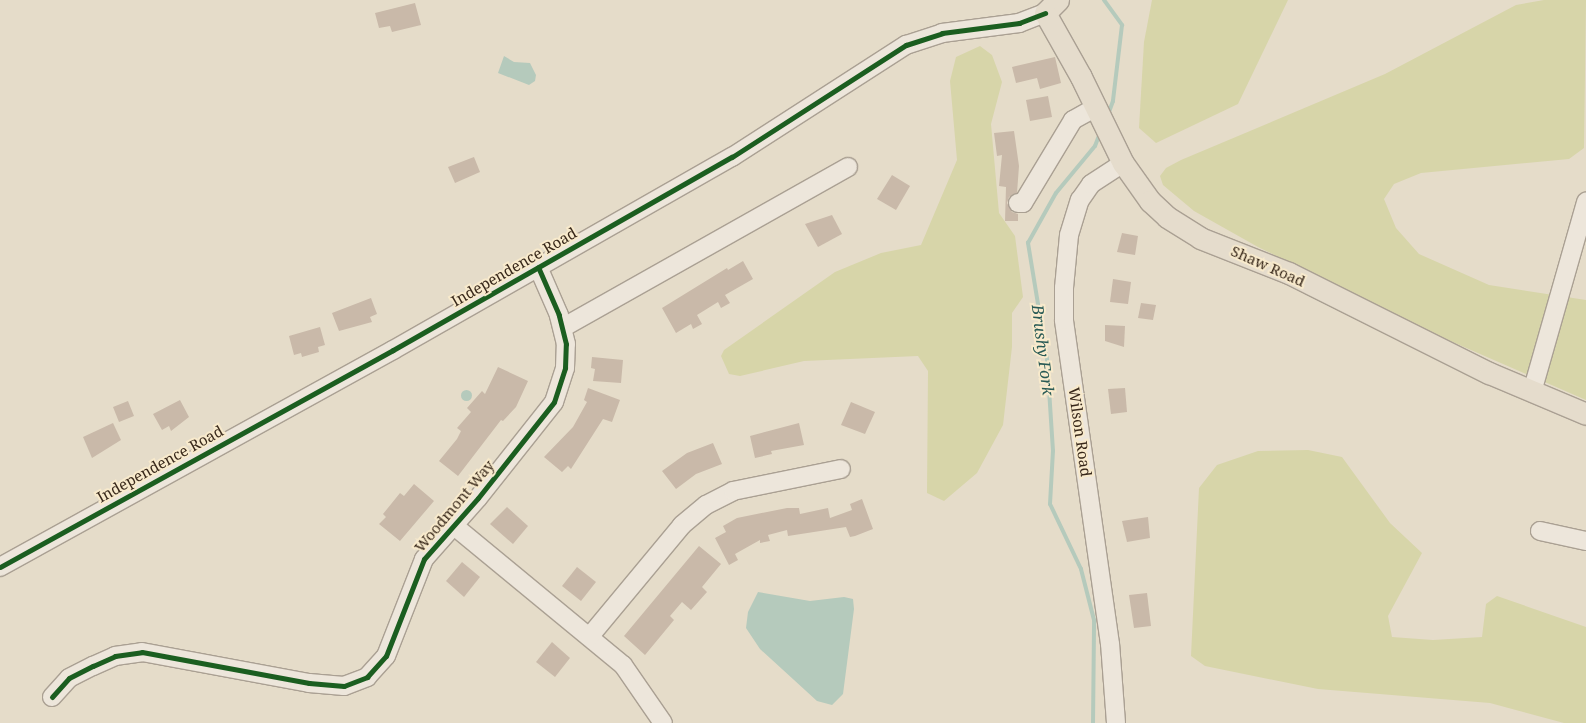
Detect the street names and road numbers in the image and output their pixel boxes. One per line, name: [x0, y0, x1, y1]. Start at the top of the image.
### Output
street label: Independence Road: [448, 224, 580, 310]
street label: Shaw Road: [1228, 242, 1308, 290]
street label: Wilson Road: [1065, 386, 1095, 478]
street label: Independence Road: [94, 422, 226, 506]
street label: Woodmont Way: [410, 456, 498, 556]

